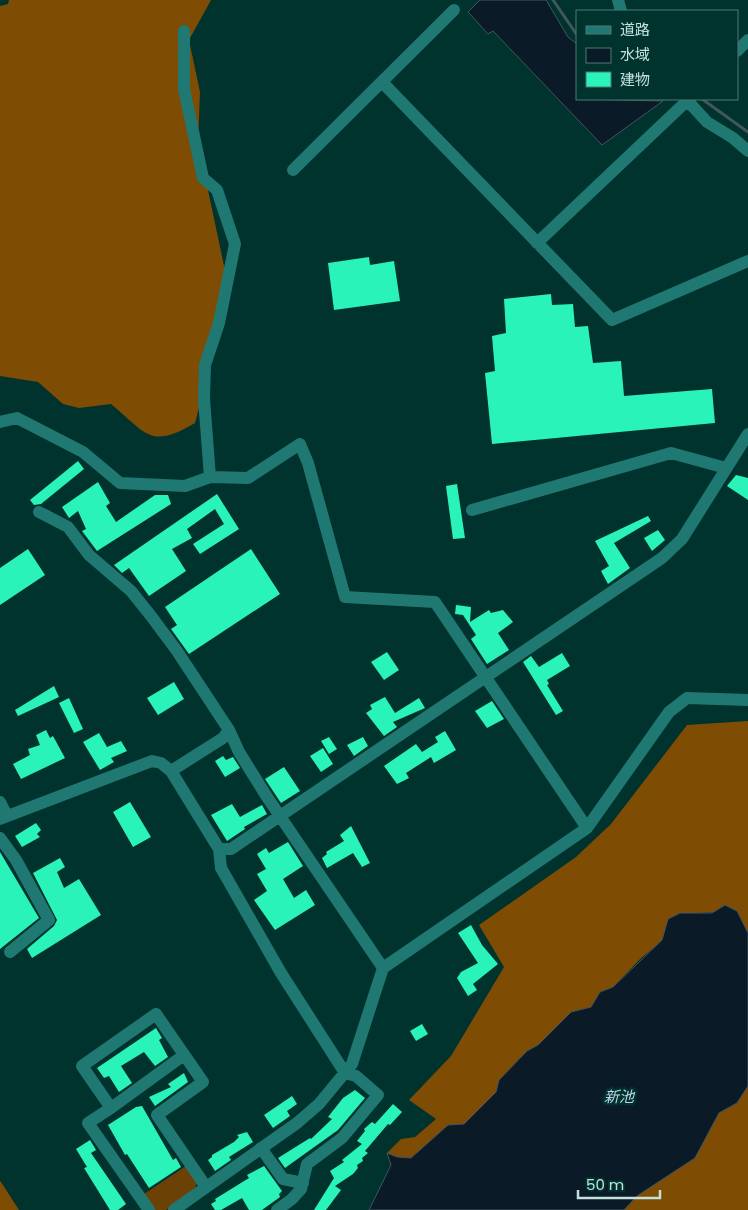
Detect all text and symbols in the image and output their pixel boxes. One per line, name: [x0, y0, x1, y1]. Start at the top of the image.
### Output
legend: [576, 10, 738, 100]
text: 道路: [620, 19, 650, 40]
text: 水域: [620, 44, 650, 65]
text: 建物: [620, 69, 650, 90]
water label: 新池: [604, 1086, 636, 1107]
scale bar: [578, 1168, 660, 1200]
text: 50 m: [586, 1174, 624, 1195]

